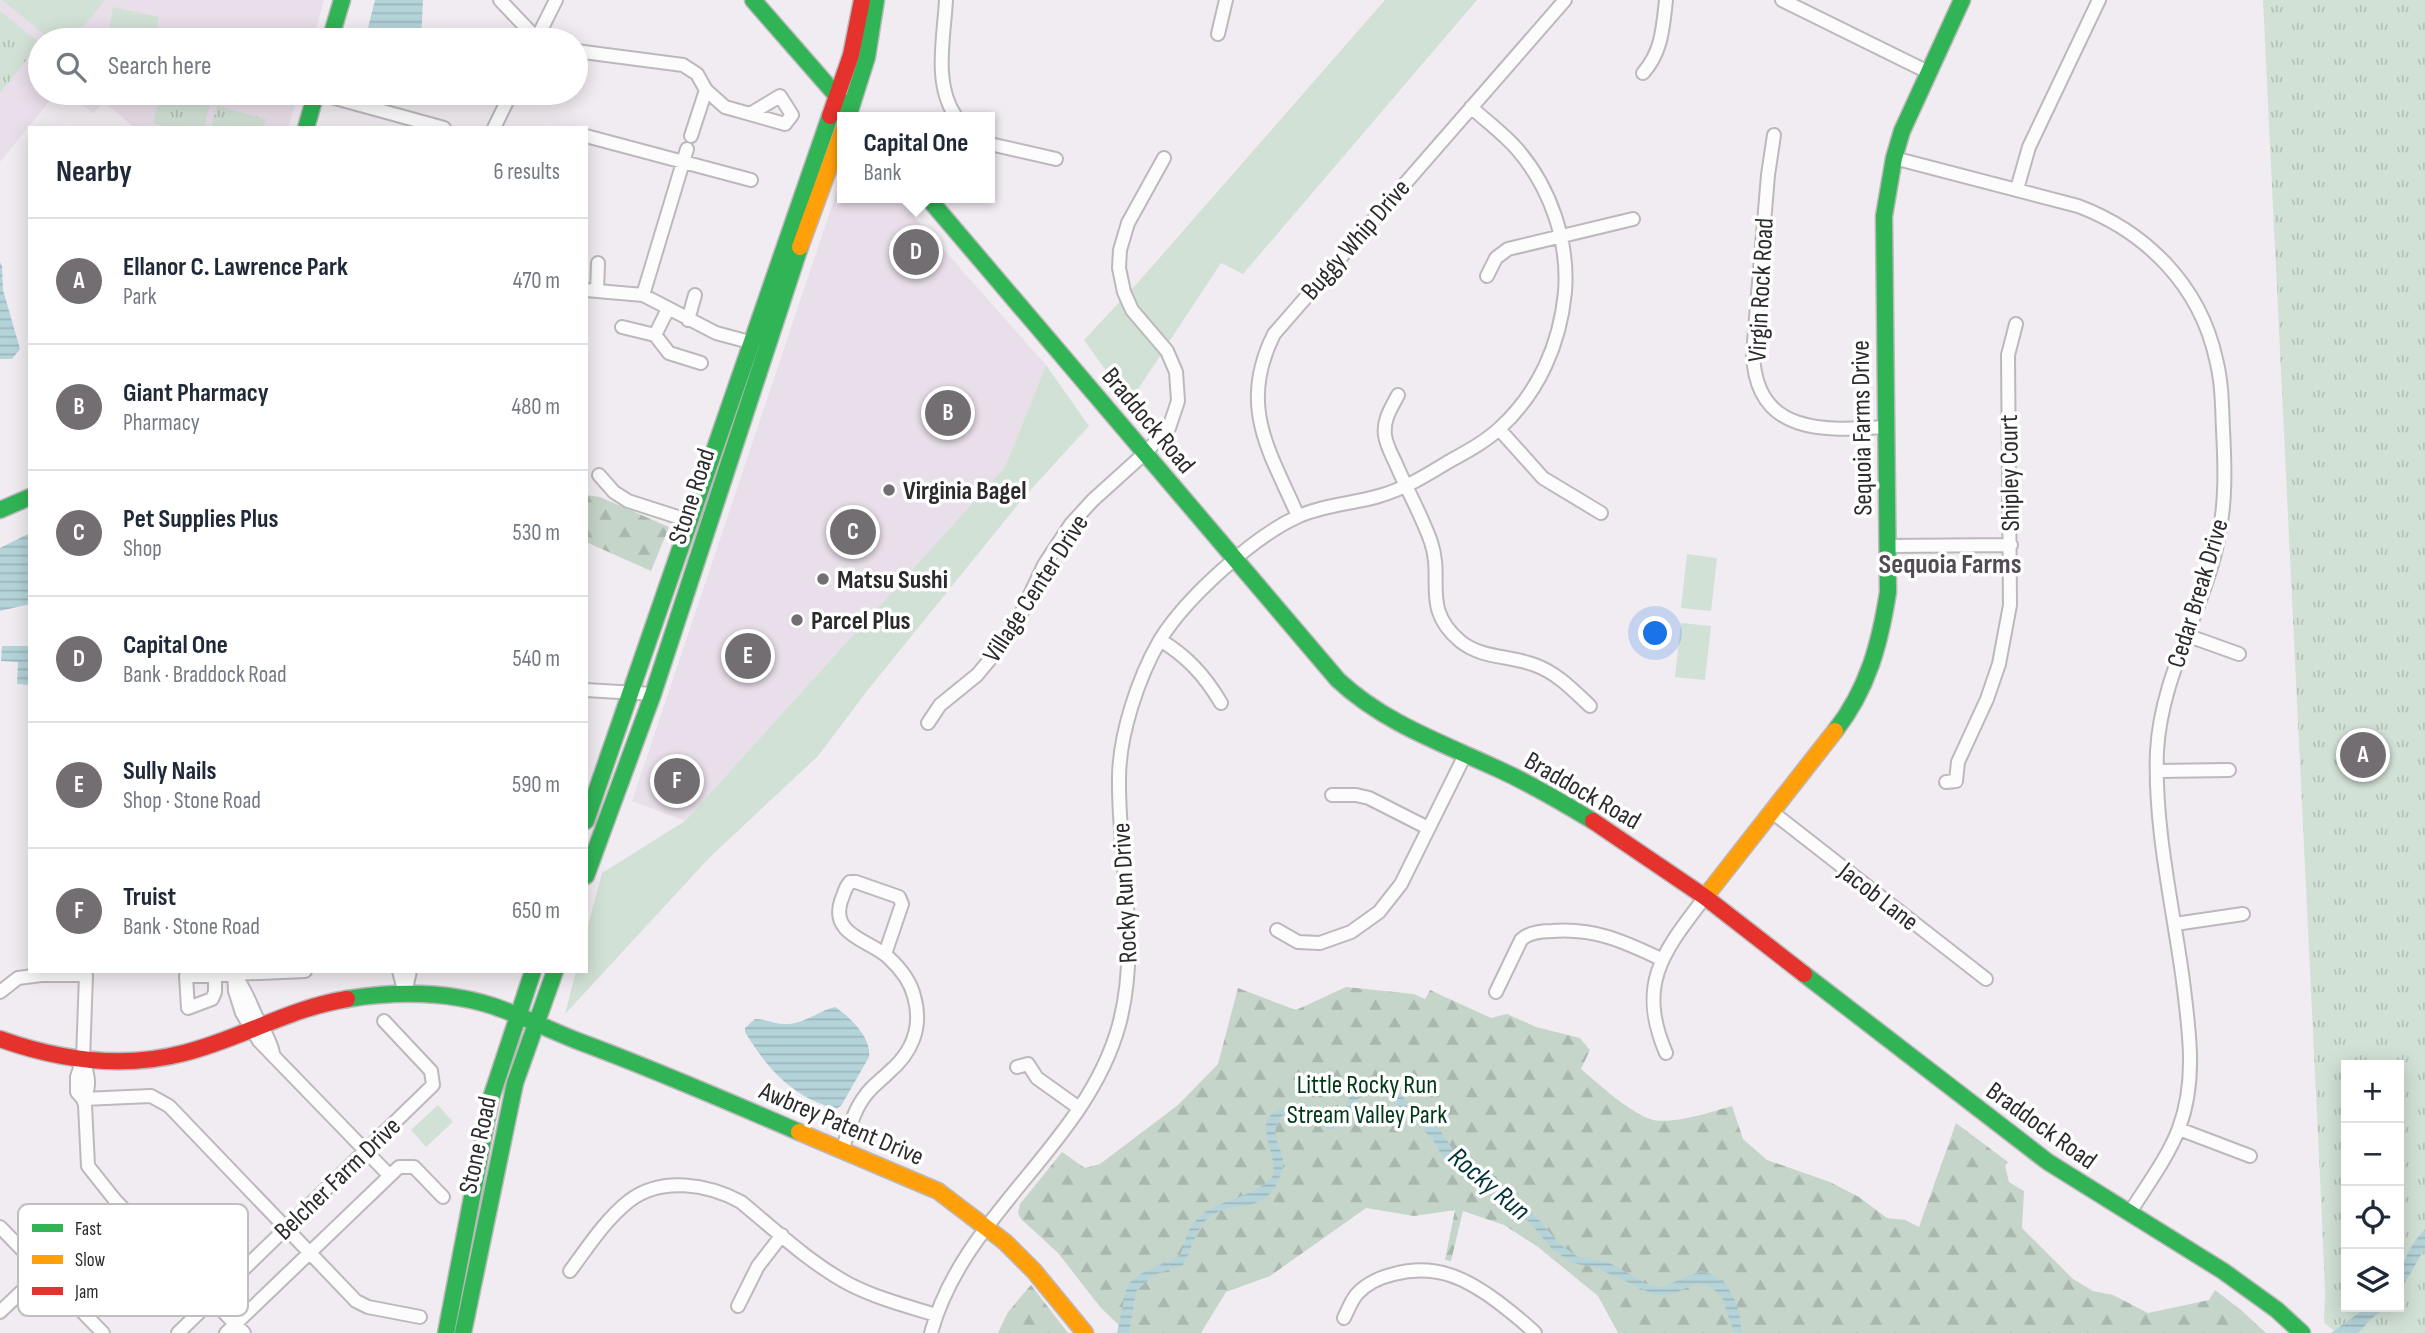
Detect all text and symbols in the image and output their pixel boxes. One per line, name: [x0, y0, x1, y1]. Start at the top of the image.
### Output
search box: [28, 28, 588, 105]
icon: search: [52, 48, 90, 86]
text: Search here: [108, 51, 211, 82]
popup: [837, 112, 995, 203]
text: Capital One: [864, 128, 968, 159]
text: Nearby: [56, 154, 132, 190]
text: 6 results: [494, 158, 560, 186]
text: Bank: [864, 159, 901, 187]
street label: Buggy Whip Drive: [1295, 173, 1417, 307]
street label: Virgin Rock Road: [1742, 217, 1781, 363]
pin: D: [893, 226, 939, 278]
text: Ellanor C. Lawrence Park: [123, 252, 348, 283]
text: A: [74, 267, 84, 295]
text: 470 m: [513, 267, 560, 295]
text: Park: [123, 283, 157, 311]
street label: Sequoia Farms Drive: [1845, 340, 1880, 516]
street label: Braddock Road: [1095, 362, 1201, 480]
text: Giant Pharmacy: [123, 378, 268, 409]
pin: B: [925, 387, 971, 439]
text: B: [74, 393, 84, 421]
text: 480 m: [512, 393, 560, 421]
text: Pharmacy: [123, 409, 200, 437]
street label: Shipley Court: [1994, 414, 2027, 532]
street label: Stone Road: [662, 445, 722, 548]
place label: Virginia Bagel: [903, 476, 1027, 507]
marker: Virginia Bagel: [881, 482, 897, 498]
text: Pet Supplies Plus: [123, 504, 278, 535]
pin: C: [830, 506, 876, 558]
street label: Village Center Drive: [977, 509, 1096, 669]
street label: Cedar Break Drive: [2161, 515, 2236, 672]
text: C: [73, 519, 85, 547]
text: 530 m: [512, 519, 560, 547]
text: Shop: [123, 535, 162, 563]
district label: Sequoia Farms: [1879, 548, 2021, 581]
place label: Matsu Sushi: [837, 565, 948, 596]
marker: Matsu Sushi: [815, 571, 831, 587]
place label: Parcel Plus: [811, 606, 911, 637]
marker: Parcel Plus: [789, 612, 805, 628]
your location: [1638, 616, 1672, 650]
text: Capital One: [123, 630, 228, 661]
pin: E: [725, 630, 771, 682]
text: D: [73, 645, 85, 673]
text: 540 m: [512, 645, 560, 673]
text: Bank · Braddock Road: [123, 661, 287, 689]
pin: A: [2340, 729, 2386, 781]
street label: Braddock Road: [1519, 746, 1646, 837]
pin: F: [654, 755, 700, 807]
text: Sully Nails: [123, 756, 217, 787]
text: E: [74, 771, 84, 799]
text: 590 m: [512, 771, 560, 799]
text: Shop · Stone Road: [123, 787, 261, 815]
street label: Rocky Run Drive: [1106, 822, 1145, 964]
street label: Jacob Lane: [1831, 856, 1924, 938]
text: Truist: [123, 882, 176, 913]
text: F: [74, 897, 84, 925]
text: 650 m: [512, 897, 560, 925]
text: Bank · Stone Road: [123, 913, 260, 941]
map controls: [2341, 1060, 2404, 1312]
button: +: [2341, 1060, 2404, 1123]
park label: Little Rocky Run Stream Valley Park: [1287, 1070, 1447, 1131]
street label: Awbrey Patent Drive: [754, 1075, 928, 1173]
street label: Braddock Road: [1980, 1076, 2102, 1177]
street label: Stone Road: [453, 1094, 504, 1197]
street label: Belcher Farm Drive: [268, 1111, 408, 1247]
button: −: [2341, 1123, 2404, 1186]
water label: Rocky Run: [1442, 1141, 1537, 1228]
button: locate: [2341, 1186, 2404, 1249]
legend: [18, 1204, 248, 1316]
text: Fast: [75, 1218, 102, 1241]
text: Slow: [75, 1249, 105, 1272]
button: layers: [2341, 1249, 2404, 1312]
text: Jam: [74, 1281, 98, 1304]

